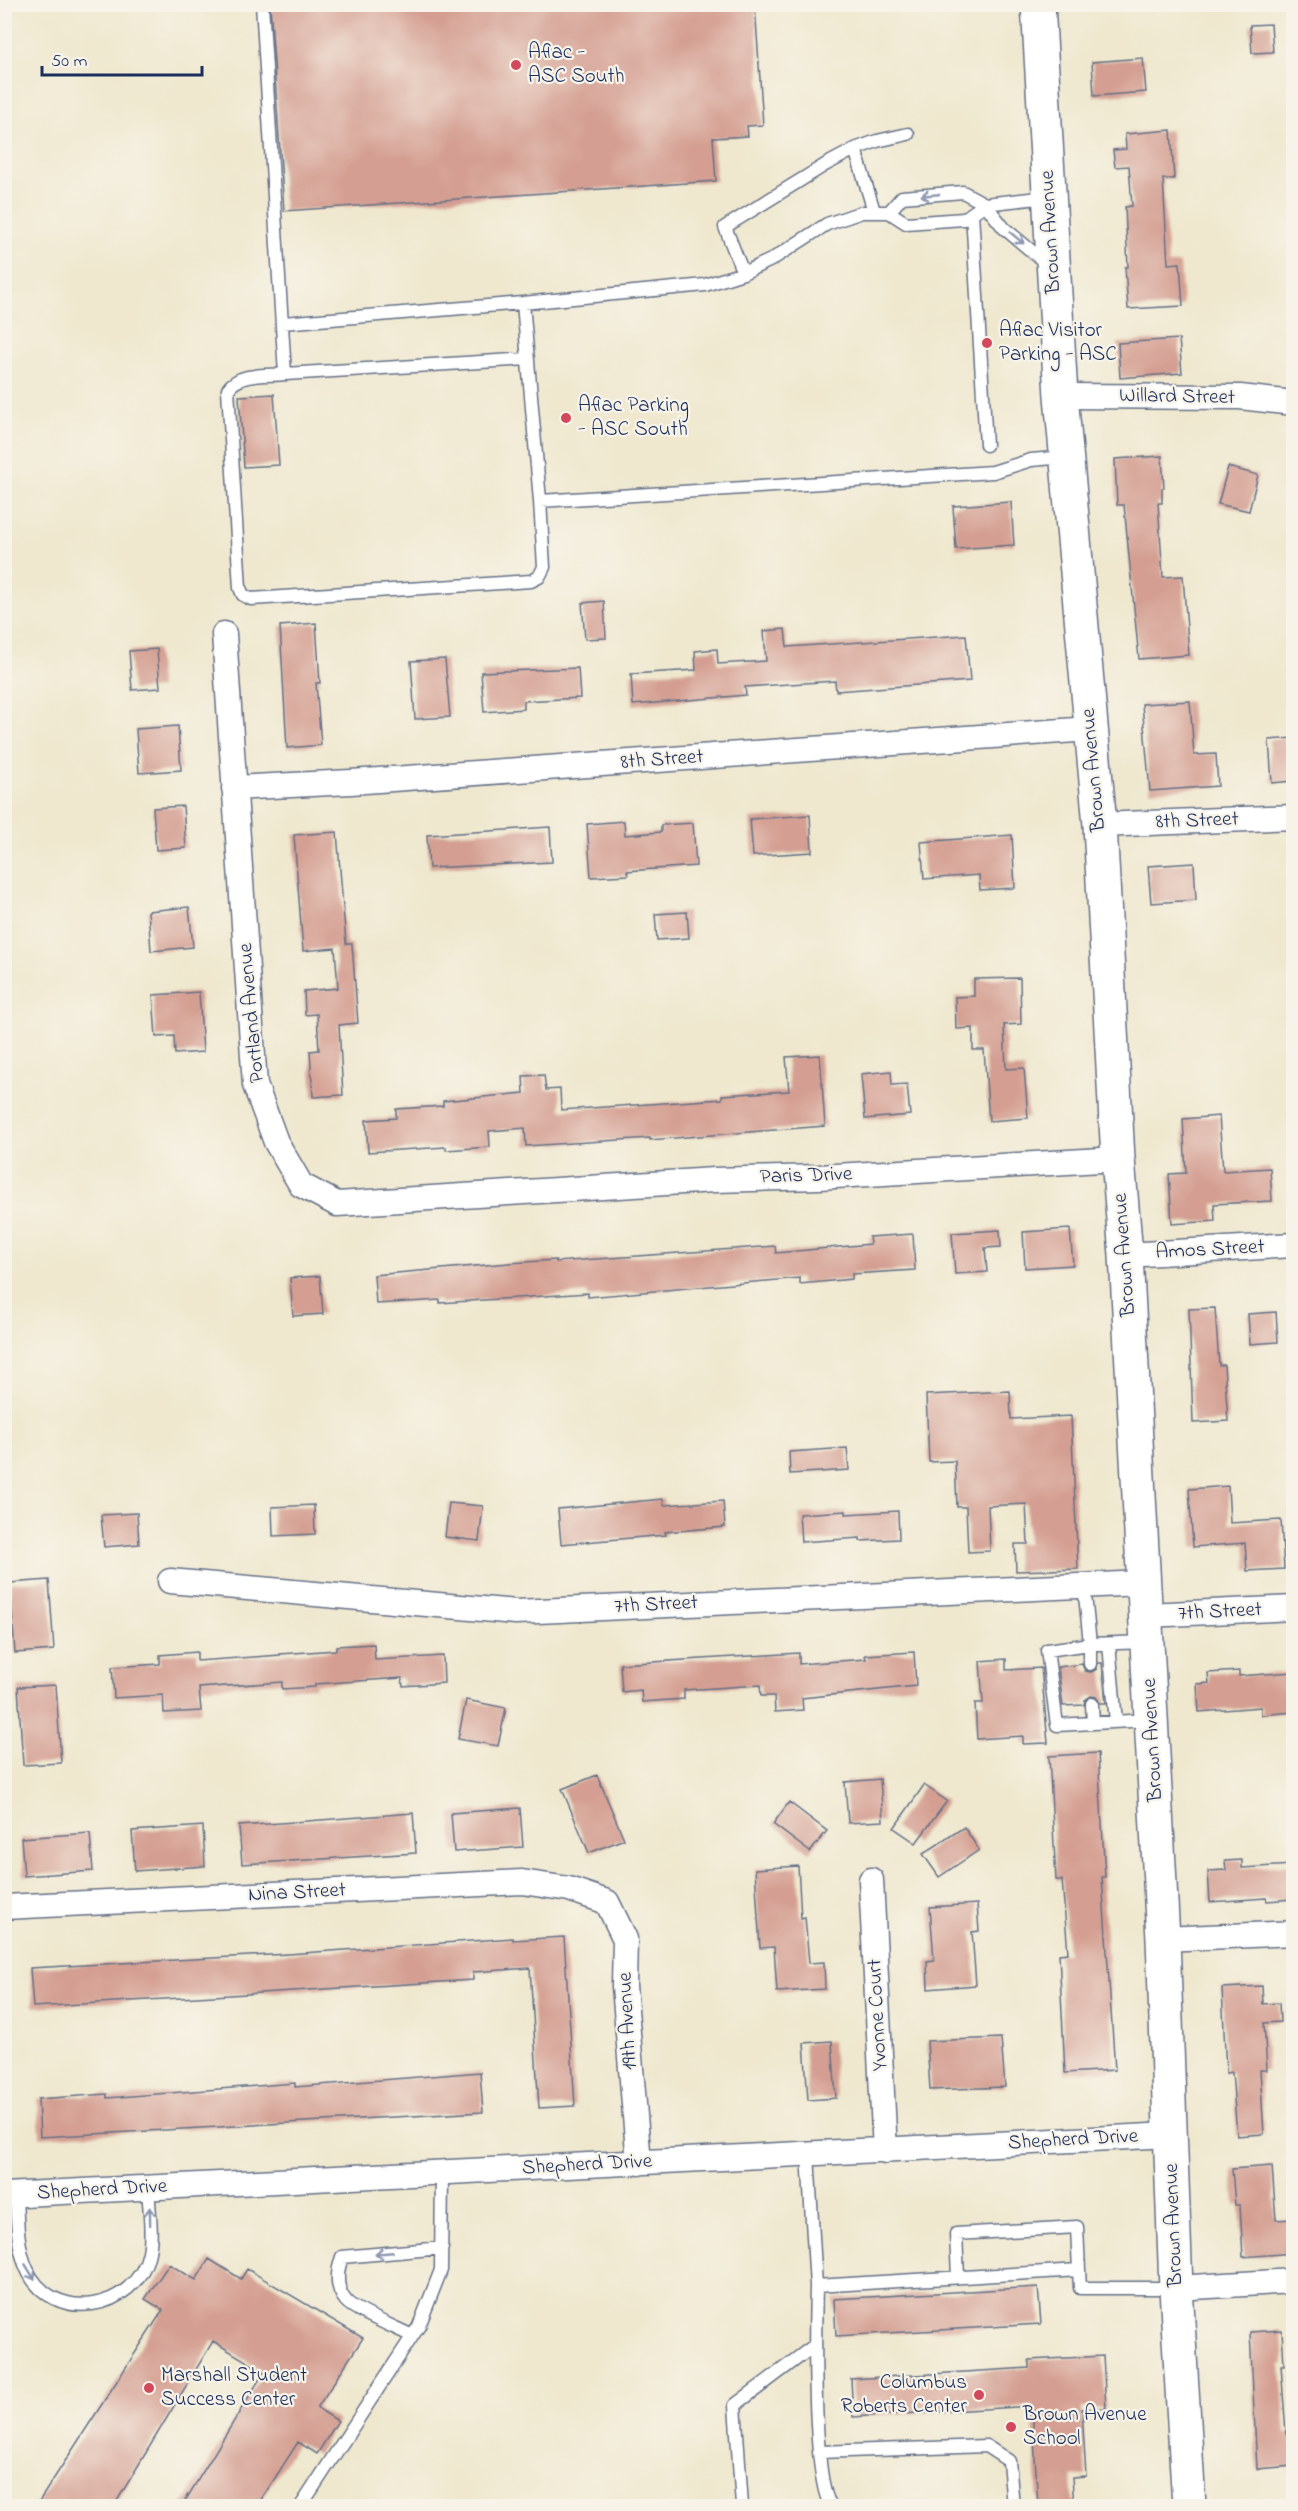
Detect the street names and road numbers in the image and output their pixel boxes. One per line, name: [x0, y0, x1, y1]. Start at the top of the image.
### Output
street label: Brown Avenue: [1033, 169, 1069, 296]
street label: Willard Street: [1119, 381, 1235, 413]
street label: Brown Avenue: [1074, 706, 1114, 834]
street label: 8th Street: [620, 742, 704, 778]
street label: 8th Street: [1155, 805, 1239, 837]
street label: Portland Avenue: [231, 941, 273, 1084]
street label: Paris Drive: [759, 1159, 853, 1193]
street label: Brown Avenue: [1106, 1192, 1144, 1319]
street label: Amos Street: [1155, 1232, 1265, 1268]
street label: 7th Street: [613, 1588, 699, 1622]
street label: 7th Street: [1177, 1595, 1263, 1629]
street label: Brown Avenue: [1135, 1677, 1171, 1804]
street label: Nina Street: [247, 1875, 347, 1911]
street label: Yvonne Court: [860, 1958, 896, 2072]
street label: 19th Avenue: [610, 1971, 646, 2071]
street label: Shepherd Drive: [1007, 2122, 1140, 2158]
street label: Shepherd Drive: [521, 2147, 654, 2183]
street label: Brown Avenue: [1157, 2162, 1191, 2288]
street label: Shepherd Drive: [36, 2172, 169, 2208]

